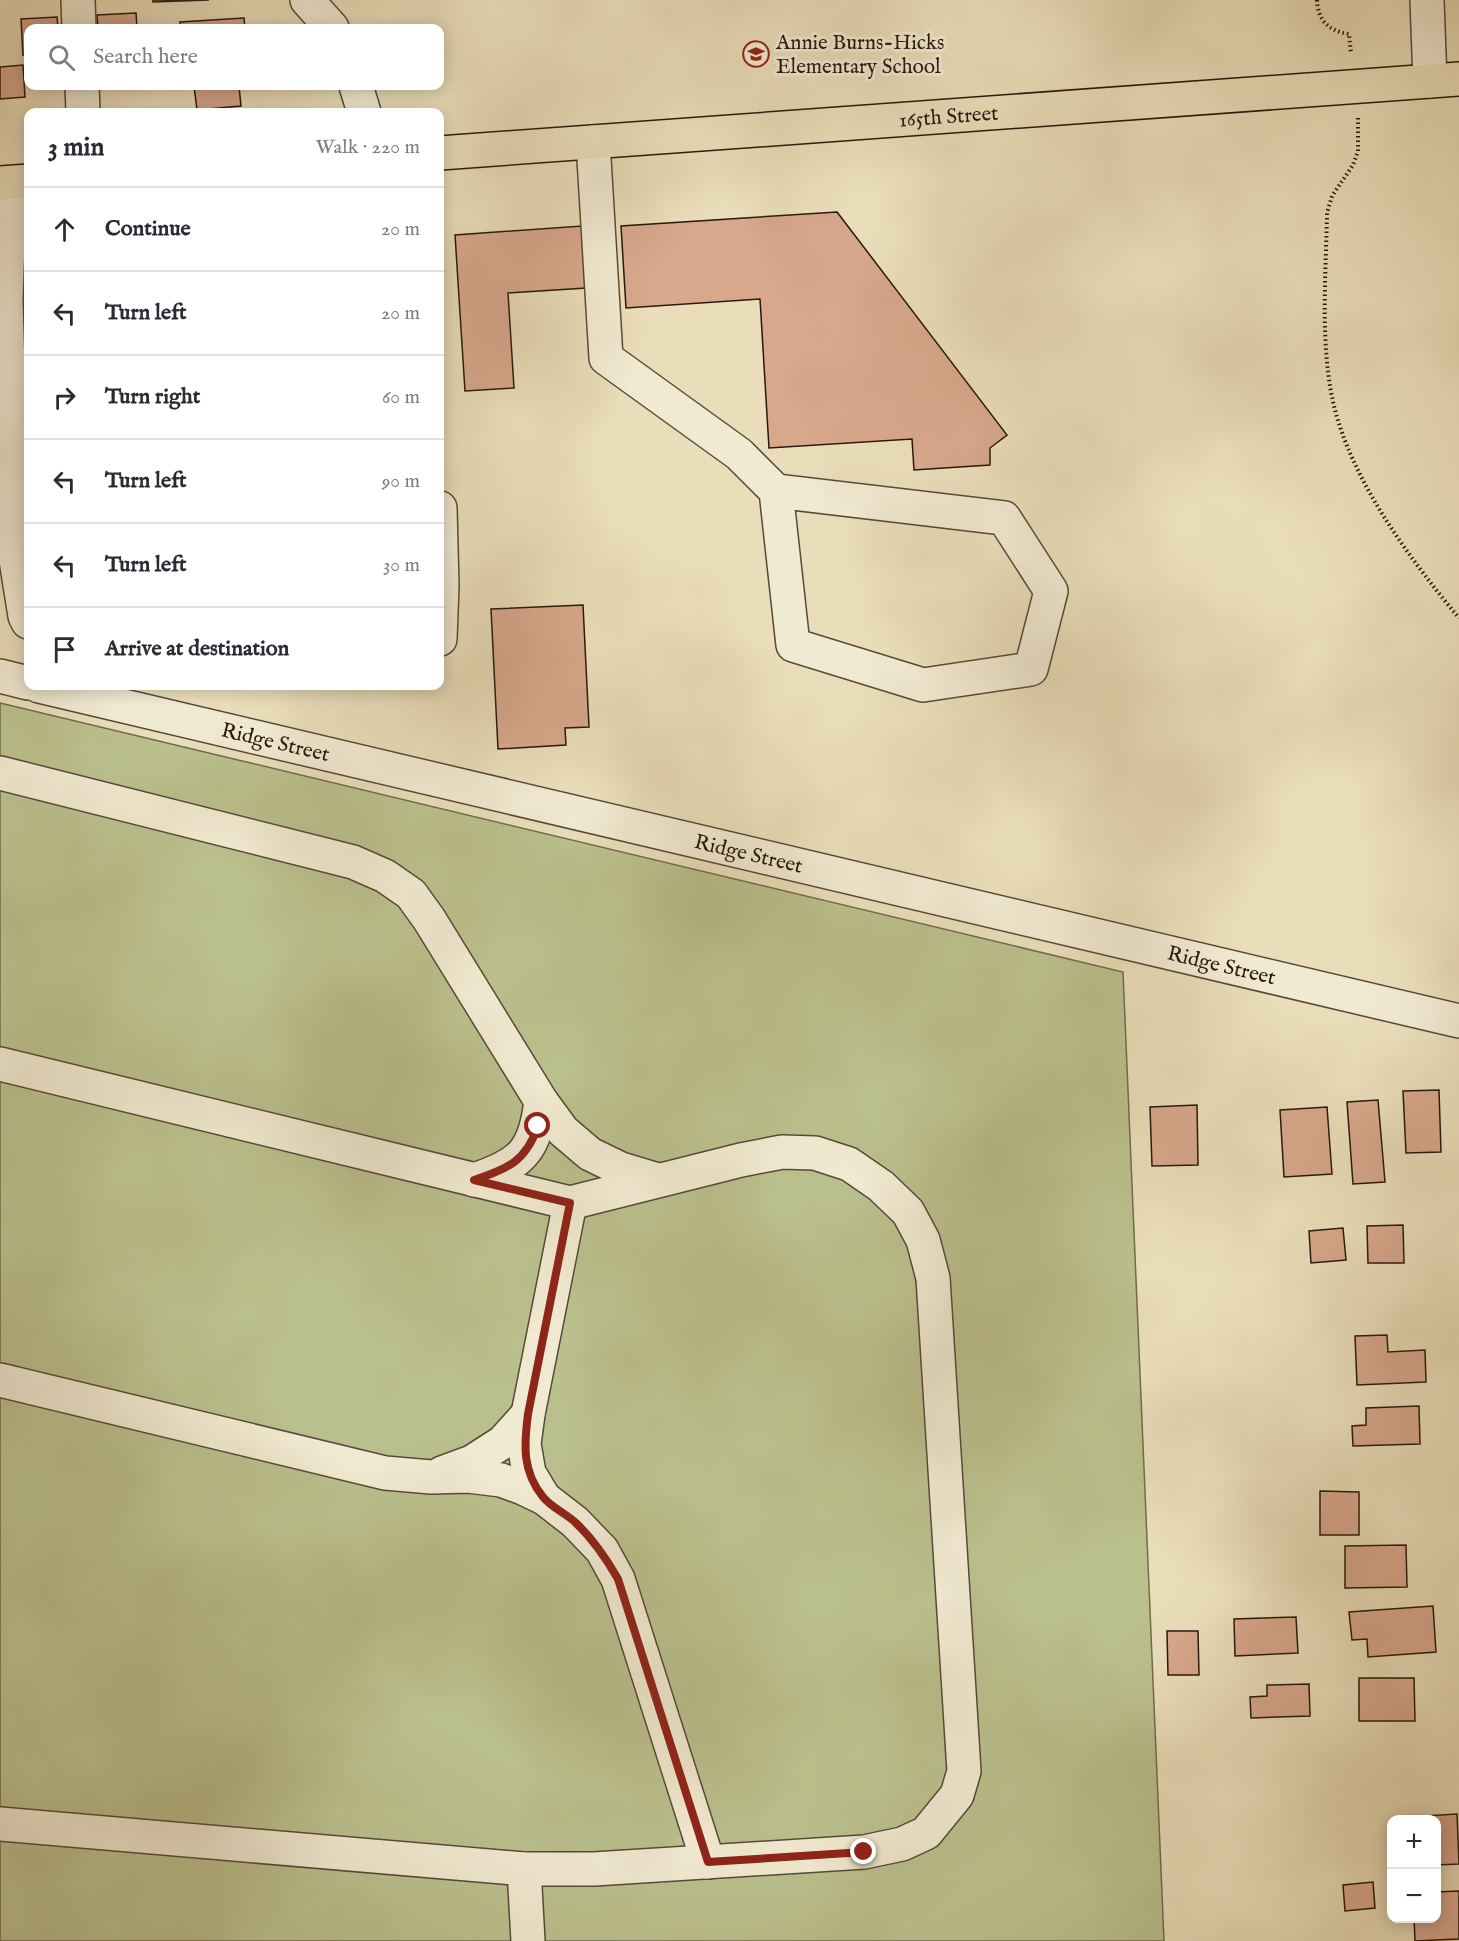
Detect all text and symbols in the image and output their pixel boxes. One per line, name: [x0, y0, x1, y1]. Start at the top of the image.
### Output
search box: [24, 24, 444, 90]
place label: Annie Burns-Hicks Elementary School: [775, 30, 944, 81]
school or university icon: Annie Burns-Hicks Elementary School: [741, 39, 771, 69]
icon: search: [45, 41, 78, 74]
text: Search here: [93, 43, 198, 71]
street label: 165th Street: [898, 100, 999, 135]
text: 3 min: [48, 131, 104, 164]
text: Walk · 220 m: [316, 135, 420, 160]
icon: ahead: [48, 213, 81, 246]
text: Continue: [105, 215, 191, 243]
text: 20 m: [381, 217, 420, 242]
icon: left: [48, 297, 81, 330]
text: Turn left: [105, 299, 187, 327]
text: 20 m: [381, 301, 420, 326]
icon: right: [48, 381, 81, 414]
text: Turn right: [105, 383, 200, 411]
text: 60 m: [382, 385, 420, 410]
icon: left: [48, 465, 81, 498]
text: Turn left: [105, 467, 187, 495]
text: 90 m: [382, 469, 420, 494]
icon: left: [48, 549, 81, 582]
text: Turn left: [105, 551, 187, 579]
text: 30 m: [383, 553, 420, 578]
icon: arrive: [48, 633, 81, 666]
text: Arrive at destination: [105, 635, 289, 663]
street label: Ridge Street: [218, 717, 332, 769]
street label: Ridge Street: [691, 829, 805, 881]
street label: Ridge Street: [1164, 941, 1278, 992]
route start: [524, 1112, 550, 1138]
map controls: [1387, 1815, 1441, 1923]
button: +: [1387, 1815, 1441, 1869]
route end: [850, 1838, 876, 1864]
button: −: [1387, 1869, 1441, 1923]

